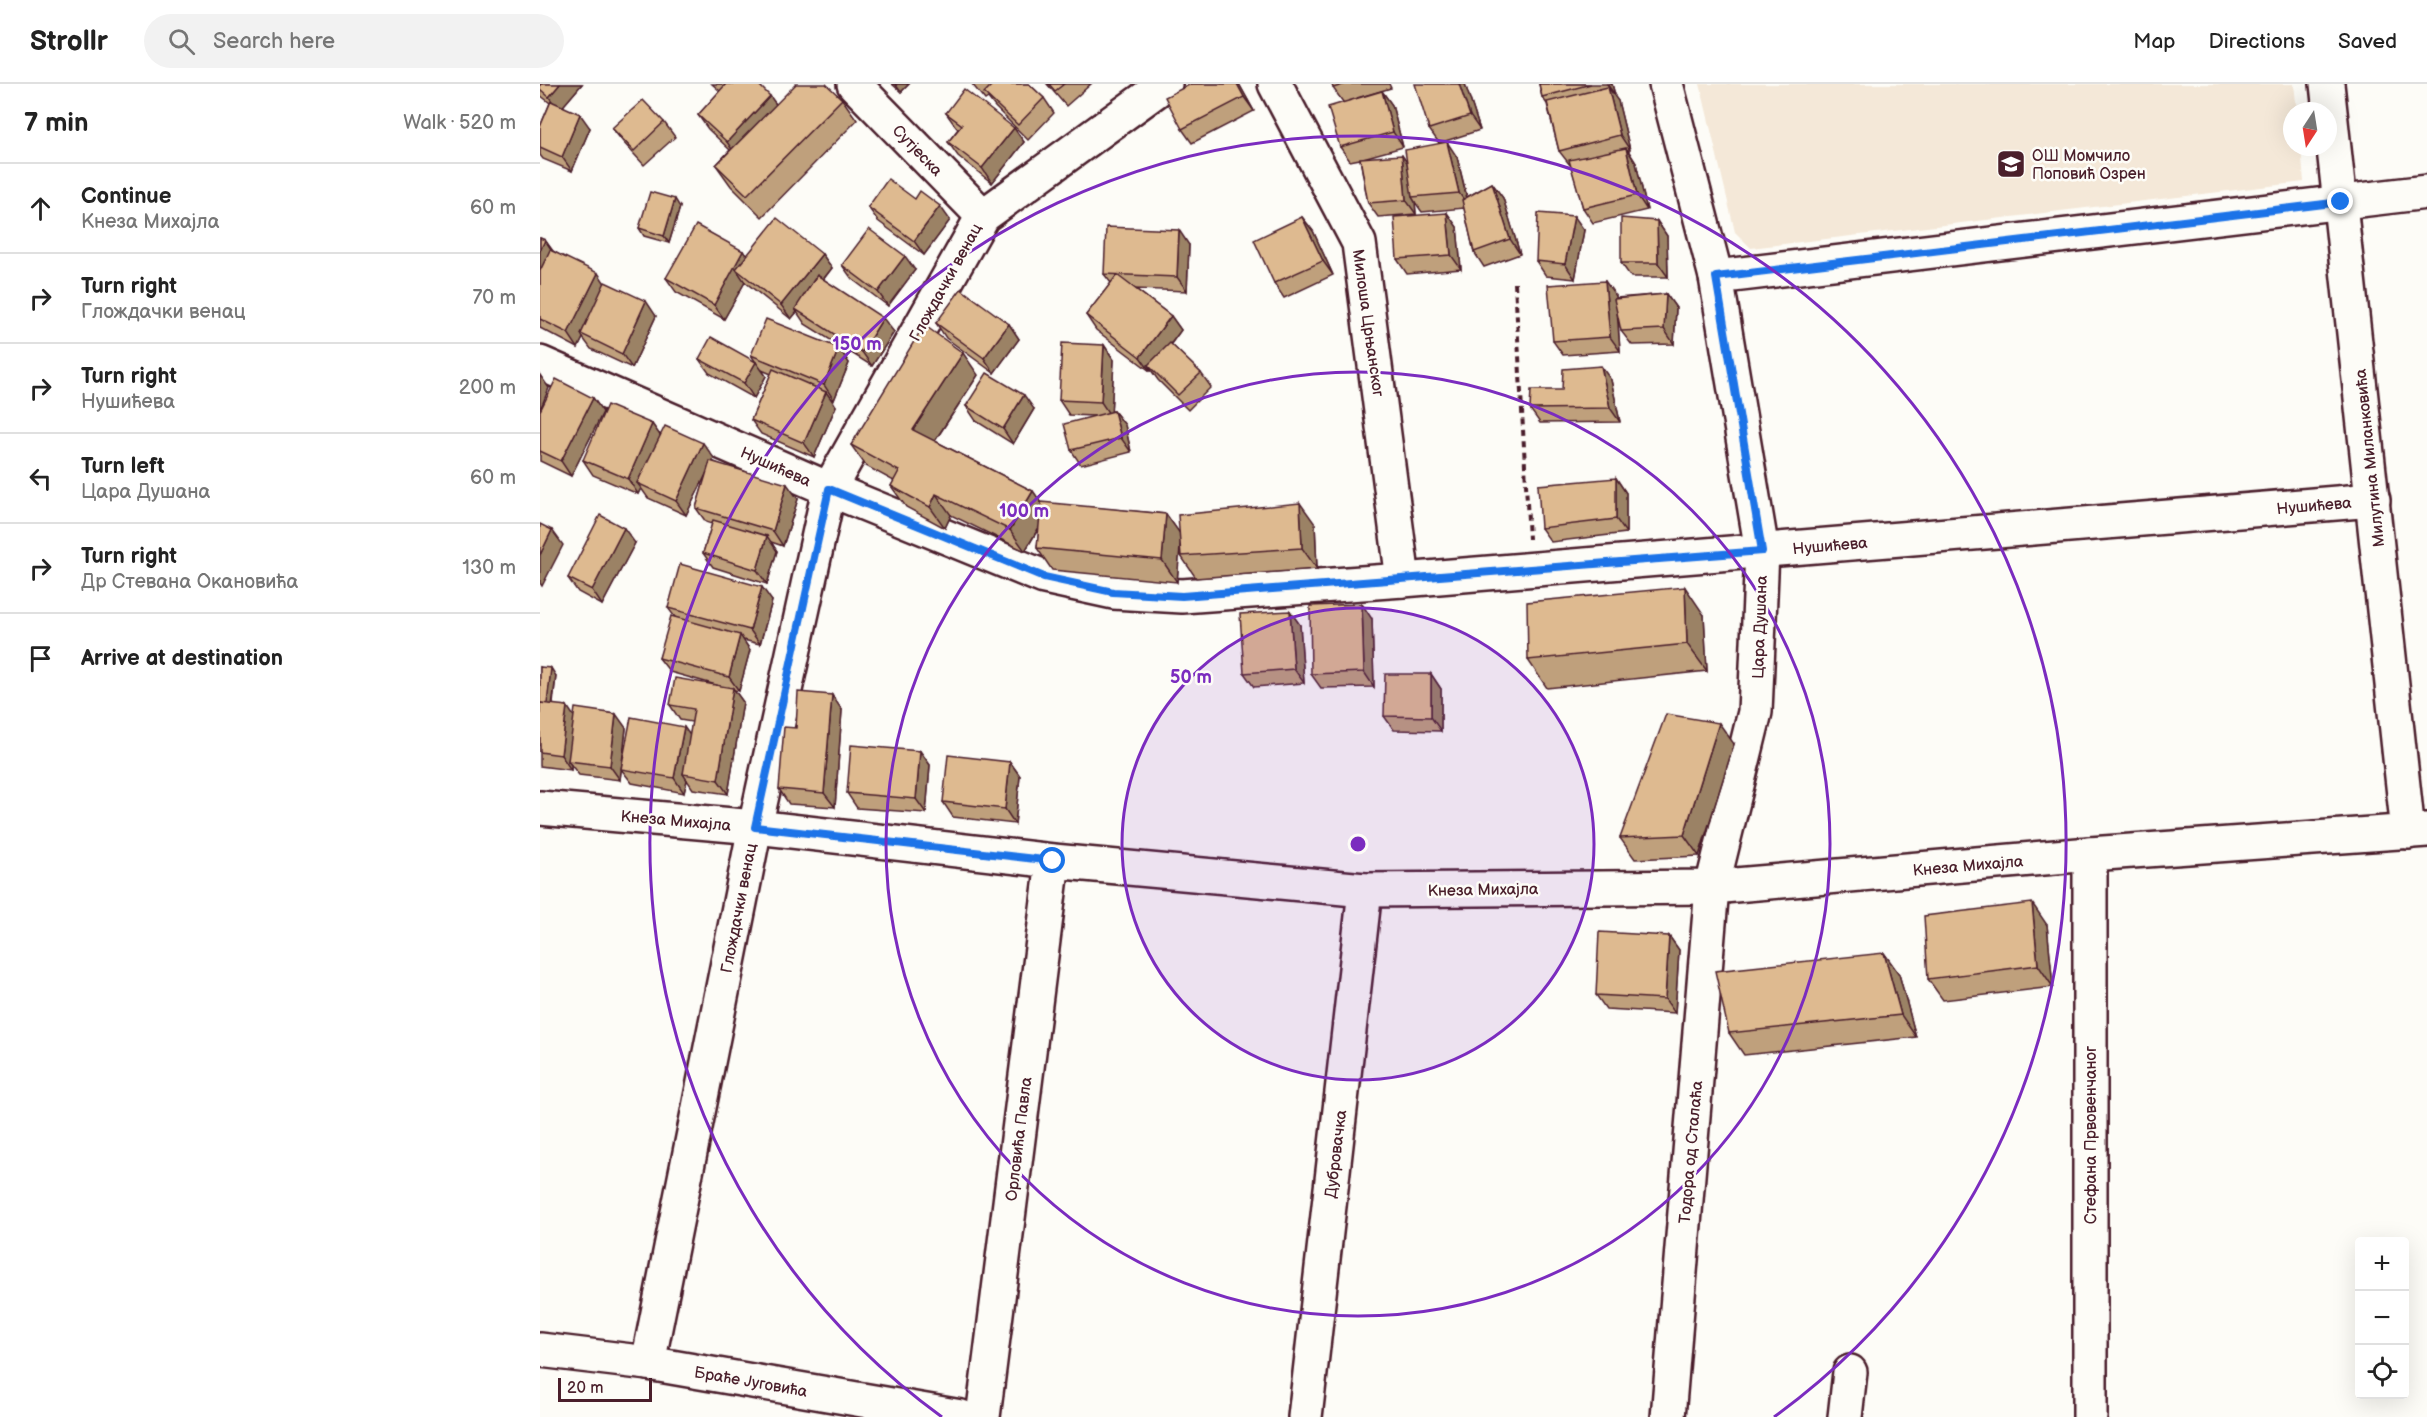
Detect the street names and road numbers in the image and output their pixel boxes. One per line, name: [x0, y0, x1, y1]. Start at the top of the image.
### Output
street label: Сутјеска: [888, 121, 946, 181]
street label: Глождачки венац: [906, 220, 987, 345]
street label: Милоша Црњанског: [1348, 248, 1387, 398]
street label: Милутина Миланковића: [2352, 367, 2389, 548]
street label: Нушићева: [737, 443, 814, 492]
street label: Нушићева: [2276, 494, 2353, 519]
street label: Нушићева: [1792, 534, 1869, 559]
street label: Цара Душана: [1749, 574, 1772, 679]
street label: Кнеза Михајла: [620, 807, 732, 836]
street label: Глождачки венац: [718, 841, 761, 975]
street label: Кнеза Михајла: [1912, 852, 2025, 881]
street label: Кнеза Михајла: [1427, 880, 1539, 901]
street label: Стефана Првовенчаног: [2082, 1046, 2101, 1224]
street label: Орловића Павла: [1002, 1075, 1037, 1202]
street label: Тодора од Сталаћа: [1676, 1079, 1707, 1224]
street label: Дубровачка: [1322, 1108, 1351, 1199]
street label: Браће Југовића: [693, 1363, 809, 1402]

